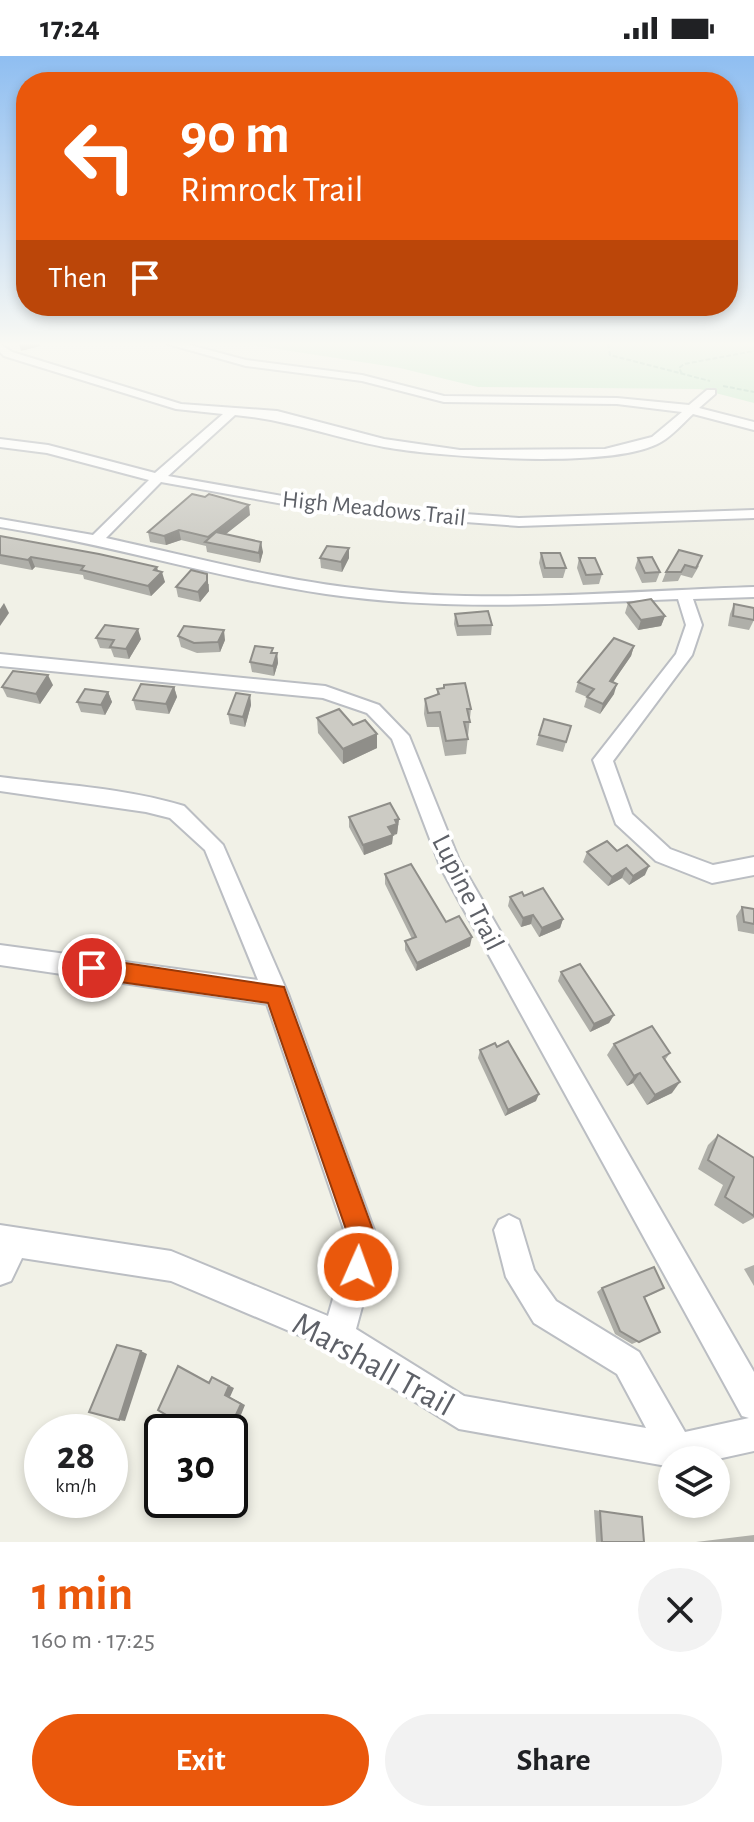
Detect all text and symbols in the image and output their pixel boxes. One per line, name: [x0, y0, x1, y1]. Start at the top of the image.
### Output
text: 17:24: [40, 13, 100, 43]
icon: left: [48, 104, 152, 208]
text: 90 m: [180, 107, 290, 163]
text: Rimrock Trail: [180, 172, 363, 208]
icon: arrive: [123, 256, 167, 300]
text: Then: [48, 263, 107, 293]
street label: High Meadows Trail: [281, 487, 467, 531]
street label: Lupine Trail: [426, 830, 508, 956]
pin: [58, 934, 126, 1002]
icon: arrive: [70, 946, 114, 990]
position arrow: [316, 1225, 400, 1309]
street label: Marshall Trail: [287, 1307, 459, 1423]
speed limit sign: 30: [144, 1414, 248, 1518]
text: 28: [57, 1436, 95, 1476]
map controls: [658, 1446, 730, 1518]
button: layers: [658, 1446, 730, 1518]
text: km/h: [55, 1476, 97, 1496]
button: close: [638, 1568, 722, 1652]
text: 1 min: [32, 1571, 133, 1619]
text: 160 m · 17:25: [32, 1627, 155, 1653]
button: Exit: [32, 1714, 369, 1806]
button: Share: [385, 1714, 722, 1806]

